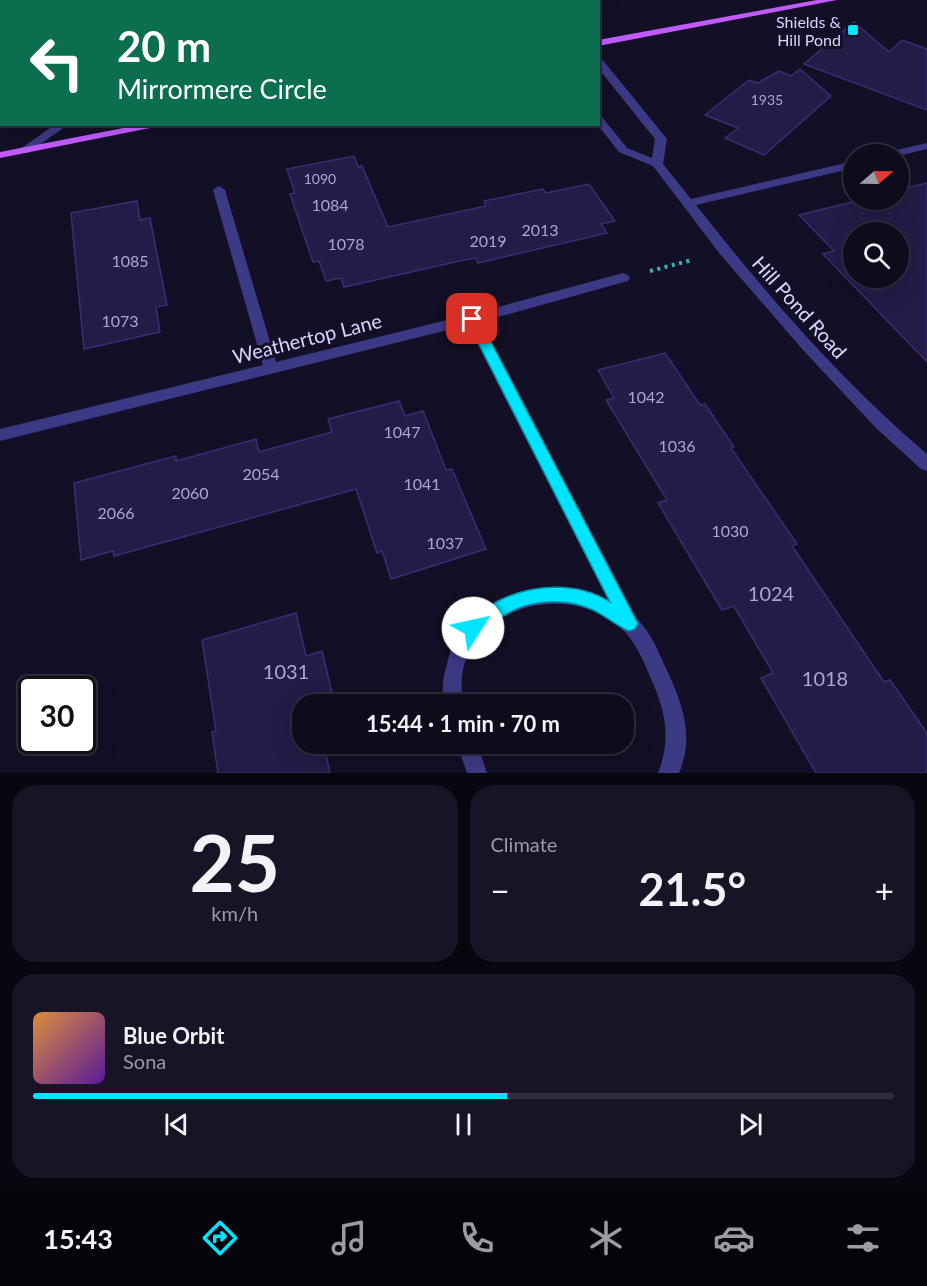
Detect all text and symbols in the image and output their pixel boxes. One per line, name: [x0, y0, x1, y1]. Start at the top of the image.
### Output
place label: Shields & Hill Pond: [776, 12, 842, 49]
text: 20 m: [117, 21, 211, 71]
marker: Shields & Hill Pond: [846, 23, 860, 37]
icon: left: [18, 24, 96, 102]
text: Mirrormere Circle: [117, 72, 327, 105]
house number: 1935: [751, 91, 783, 108]
north arrow: [843, 144, 909, 210]
map controls: [843, 144, 909, 288]
house number: 1090: [304, 170, 336, 187]
house number: 1084: [311, 195, 349, 214]
house number: 2013: [521, 220, 559, 239]
button: search: [843, 222, 909, 288]
house number: 2019: [469, 231, 507, 250]
house number: 1078: [327, 234, 365, 253]
house number: 1085: [111, 251, 149, 270]
street label: Hill Pond Road: [748, 251, 852, 363]
pin: [446, 293, 497, 344]
icon: arrive: [455, 302, 488, 335]
street label: Weathertop Lane: [230, 308, 384, 368]
house number: 1073: [101, 311, 139, 330]
house number: 1042: [627, 387, 665, 406]
house number: 1047: [383, 422, 421, 441]
house number: 1036: [658, 436, 696, 455]
house number: 2054: [242, 464, 280, 483]
house number: 1041: [403, 474, 441, 493]
house number: 2060: [171, 483, 209, 502]
house number: 2066: [97, 503, 135, 522]
house number: 1030: [711, 521, 749, 540]
house number: 1037: [426, 533, 464, 552]
house number: 1024: [748, 581, 795, 605]
position arrow: [441, 596, 505, 660]
house number: 1031: [263, 659, 309, 683]
house number: 1018: [802, 666, 848, 690]
speed limit sign: 30: [18, 676, 96, 754]
text: 15:44 · 1 min · 70 m: [366, 710, 560, 737]
text: 25: [190, 815, 280, 909]
text: Climate: [491, 832, 557, 856]
text: 21.5°: [638, 862, 746, 916]
text: −: [491, 870, 510, 910]
text: +: [875, 870, 894, 910]
text: km/h: [211, 901, 258, 925]
text: Blue Orbit: [123, 1022, 224, 1049]
text: Sona: [123, 1049, 166, 1073]
icon: previous: [160, 1108, 193, 1141]
icon: pause: [447, 1108, 480, 1141]
icon: next: [734, 1108, 767, 1141]
icon: directions: [199, 1217, 241, 1259]
icon: music: [328, 1217, 370, 1259]
icon: phone: [456, 1217, 498, 1259]
icon: climate: [585, 1217, 627, 1259]
icon: car: [713, 1217, 755, 1259]
icon: filters: [842, 1217, 884, 1259]
text: 15:43: [43, 1222, 113, 1255]

